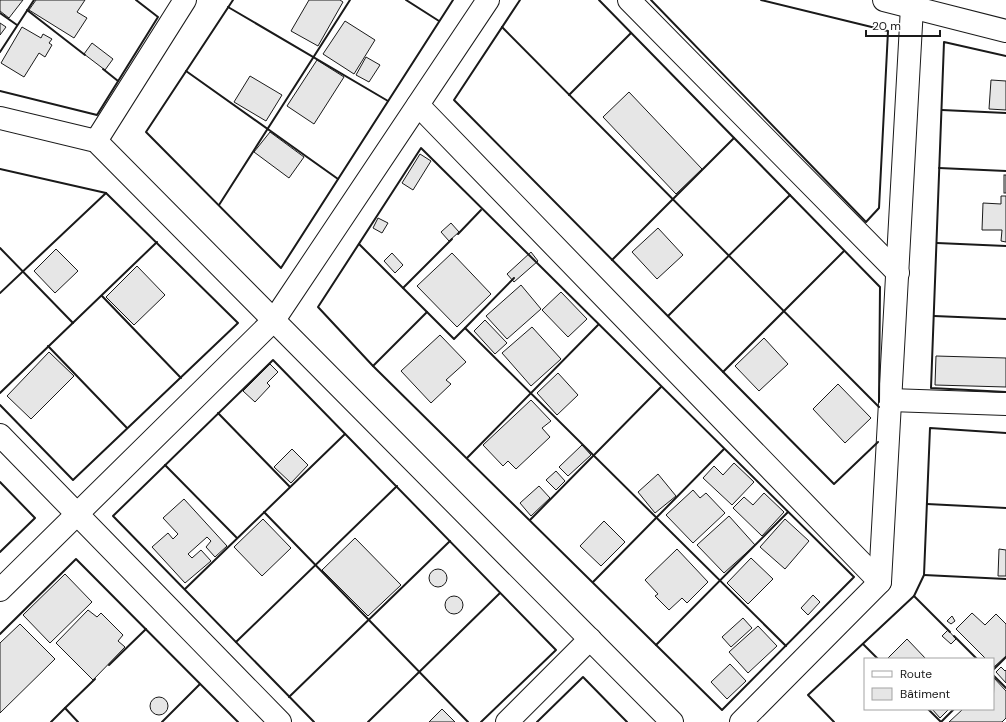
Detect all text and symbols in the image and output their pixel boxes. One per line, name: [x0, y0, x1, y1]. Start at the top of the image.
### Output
scale bar: [866, 12, 940, 38]
text: 20 m: [872, 18, 901, 34]
legend: [864, 658, 994, 710]
text: Route: [900, 666, 932, 682]
text: Bâtiment: [900, 686, 951, 702]

